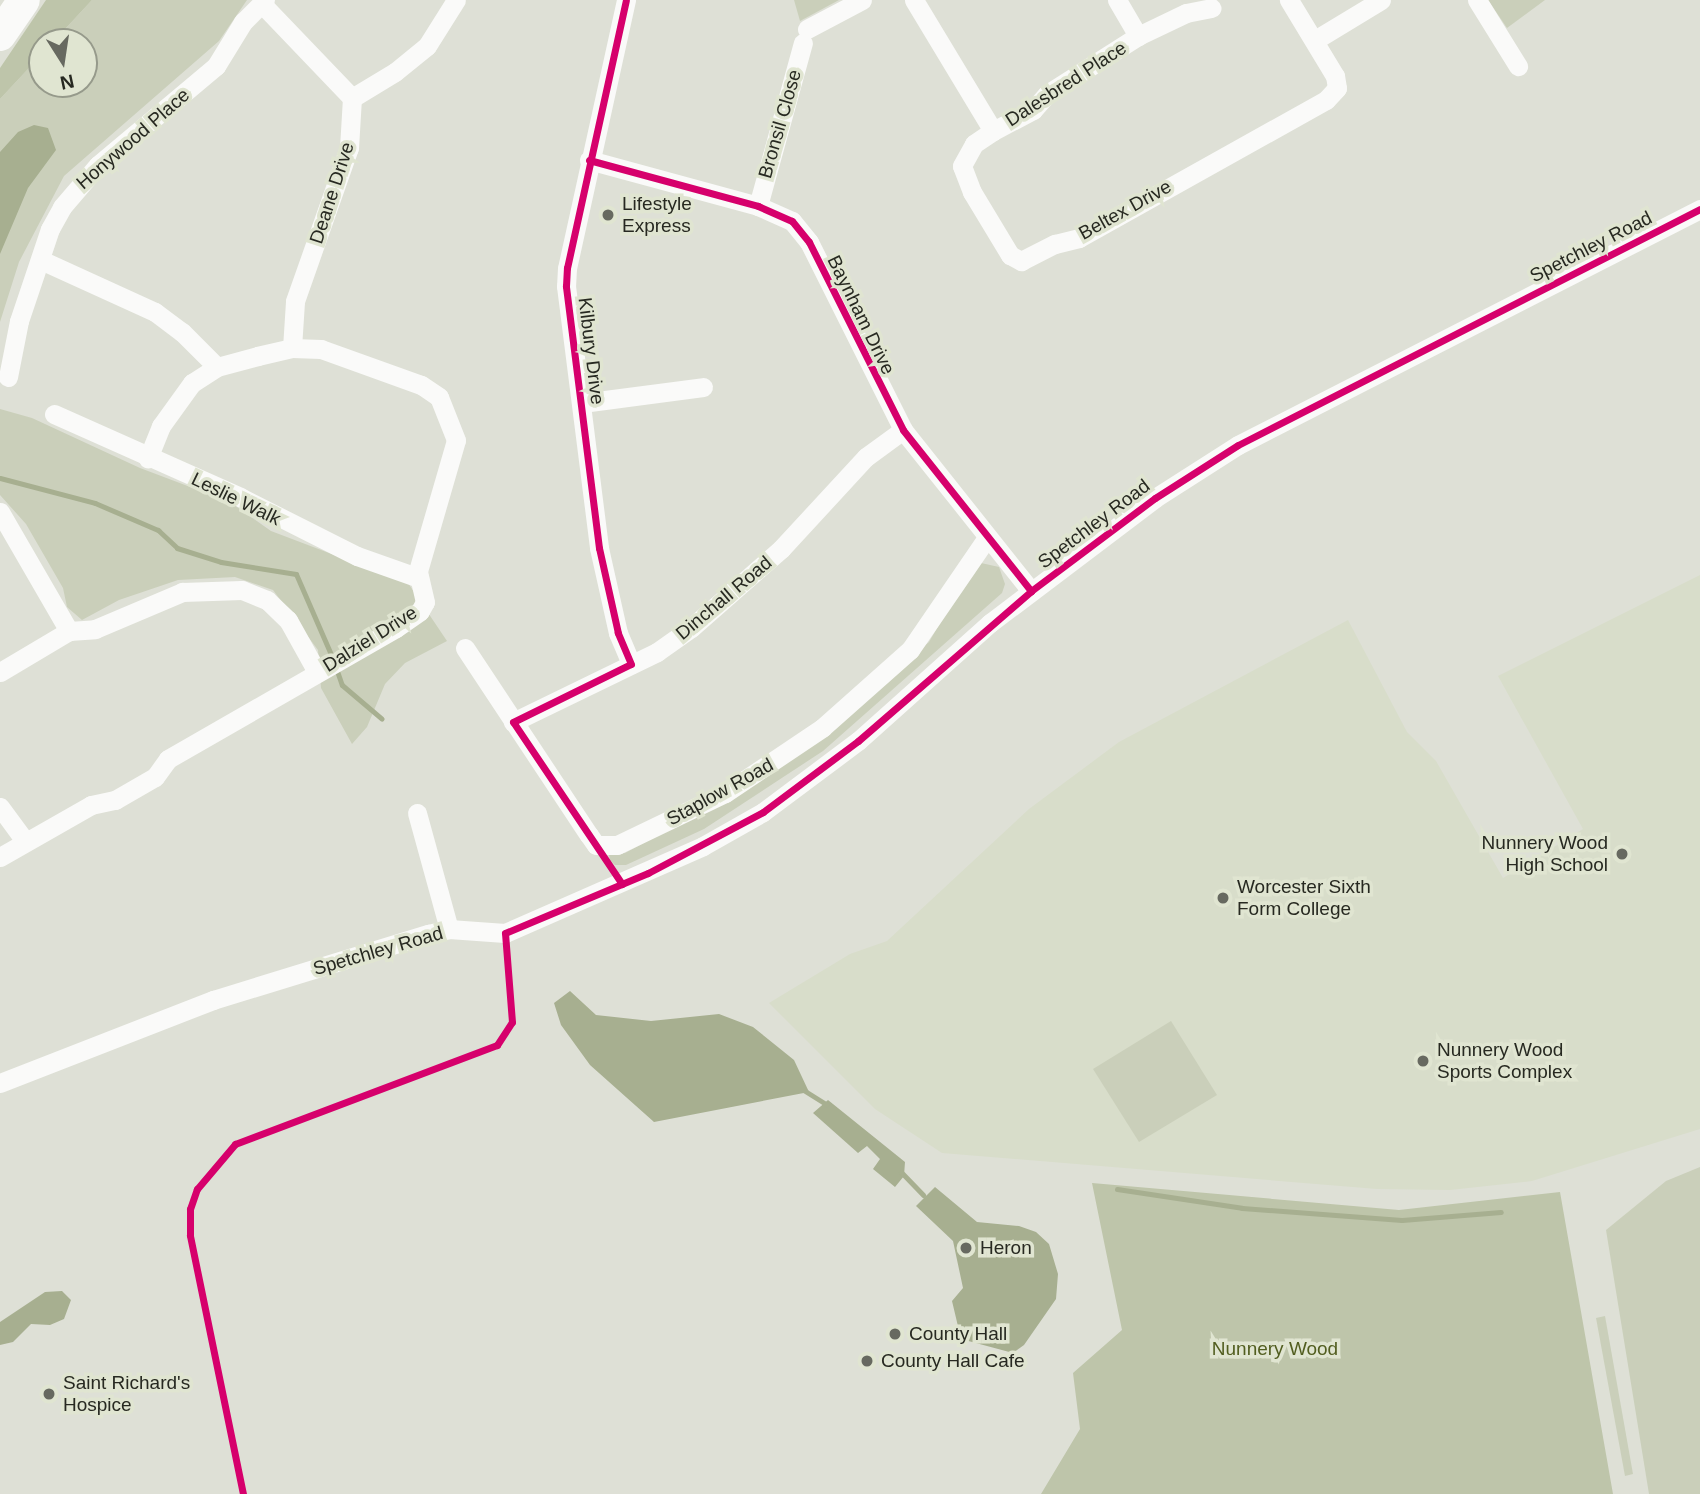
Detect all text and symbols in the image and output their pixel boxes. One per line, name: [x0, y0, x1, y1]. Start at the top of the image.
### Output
north arrow: [28, 28, 98, 98]
street label: Dalesbred Place: [1001, 36, 1131, 132]
street label: Bronsil Close: [754, 67, 806, 181]
text: N: [58, 70, 76, 94]
street label: Honywood Place: [72, 84, 194, 194]
street label: Deane Drive: [305, 139, 359, 247]
street label: Beltex Drive: [1075, 175, 1175, 245]
place label: Lifestyle Express: [622, 193, 692, 237]
street label: Spetchley Road: [1526, 206, 1656, 288]
marker: Lifestyle Express: [600, 207, 616, 223]
street label: Baynham Drive: [822, 252, 900, 378]
street label: Kilbury Drive: [573, 296, 609, 406]
street label: Leslie Walk: [188, 468, 284, 530]
street label: Spetchley Road: [1034, 475, 1154, 573]
street label: Dinchall Road: [671, 551, 777, 645]
street label: Dalziel Drive: [319, 601, 421, 677]
street label: Staplow Road: [663, 753, 777, 831]
place label: Nunnery Wood High School: [1482, 832, 1608, 876]
marker: Nunnery Wood High School: [1614, 846, 1630, 862]
place label: Worcester Sixth Form College: [1237, 876, 1371, 920]
marker: Worcester Sixth Form College: [1215, 890, 1231, 906]
street label: Spetchley Road: [310, 922, 446, 980]
place label: Nunnery Wood Sports Complex: [1437, 1039, 1572, 1083]
marker: Nunnery Wood Sports Complex: [1415, 1053, 1431, 1069]
place label: Heron: [980, 1237, 1032, 1259]
marker: Heron: [958, 1240, 974, 1256]
place label: County Hall: [909, 1323, 1007, 1345]
marker: County Hall: [887, 1326, 903, 1342]
park label: Nunnery Wood: [1212, 1338, 1338, 1360]
place label: County Hall Cafe: [881, 1350, 1025, 1372]
marker: County Hall Cafe: [859, 1353, 875, 1369]
place label: Saint Richard's Hospice: [63, 1372, 190, 1416]
marker: Saint Richard's Hospice: [41, 1386, 57, 1402]

